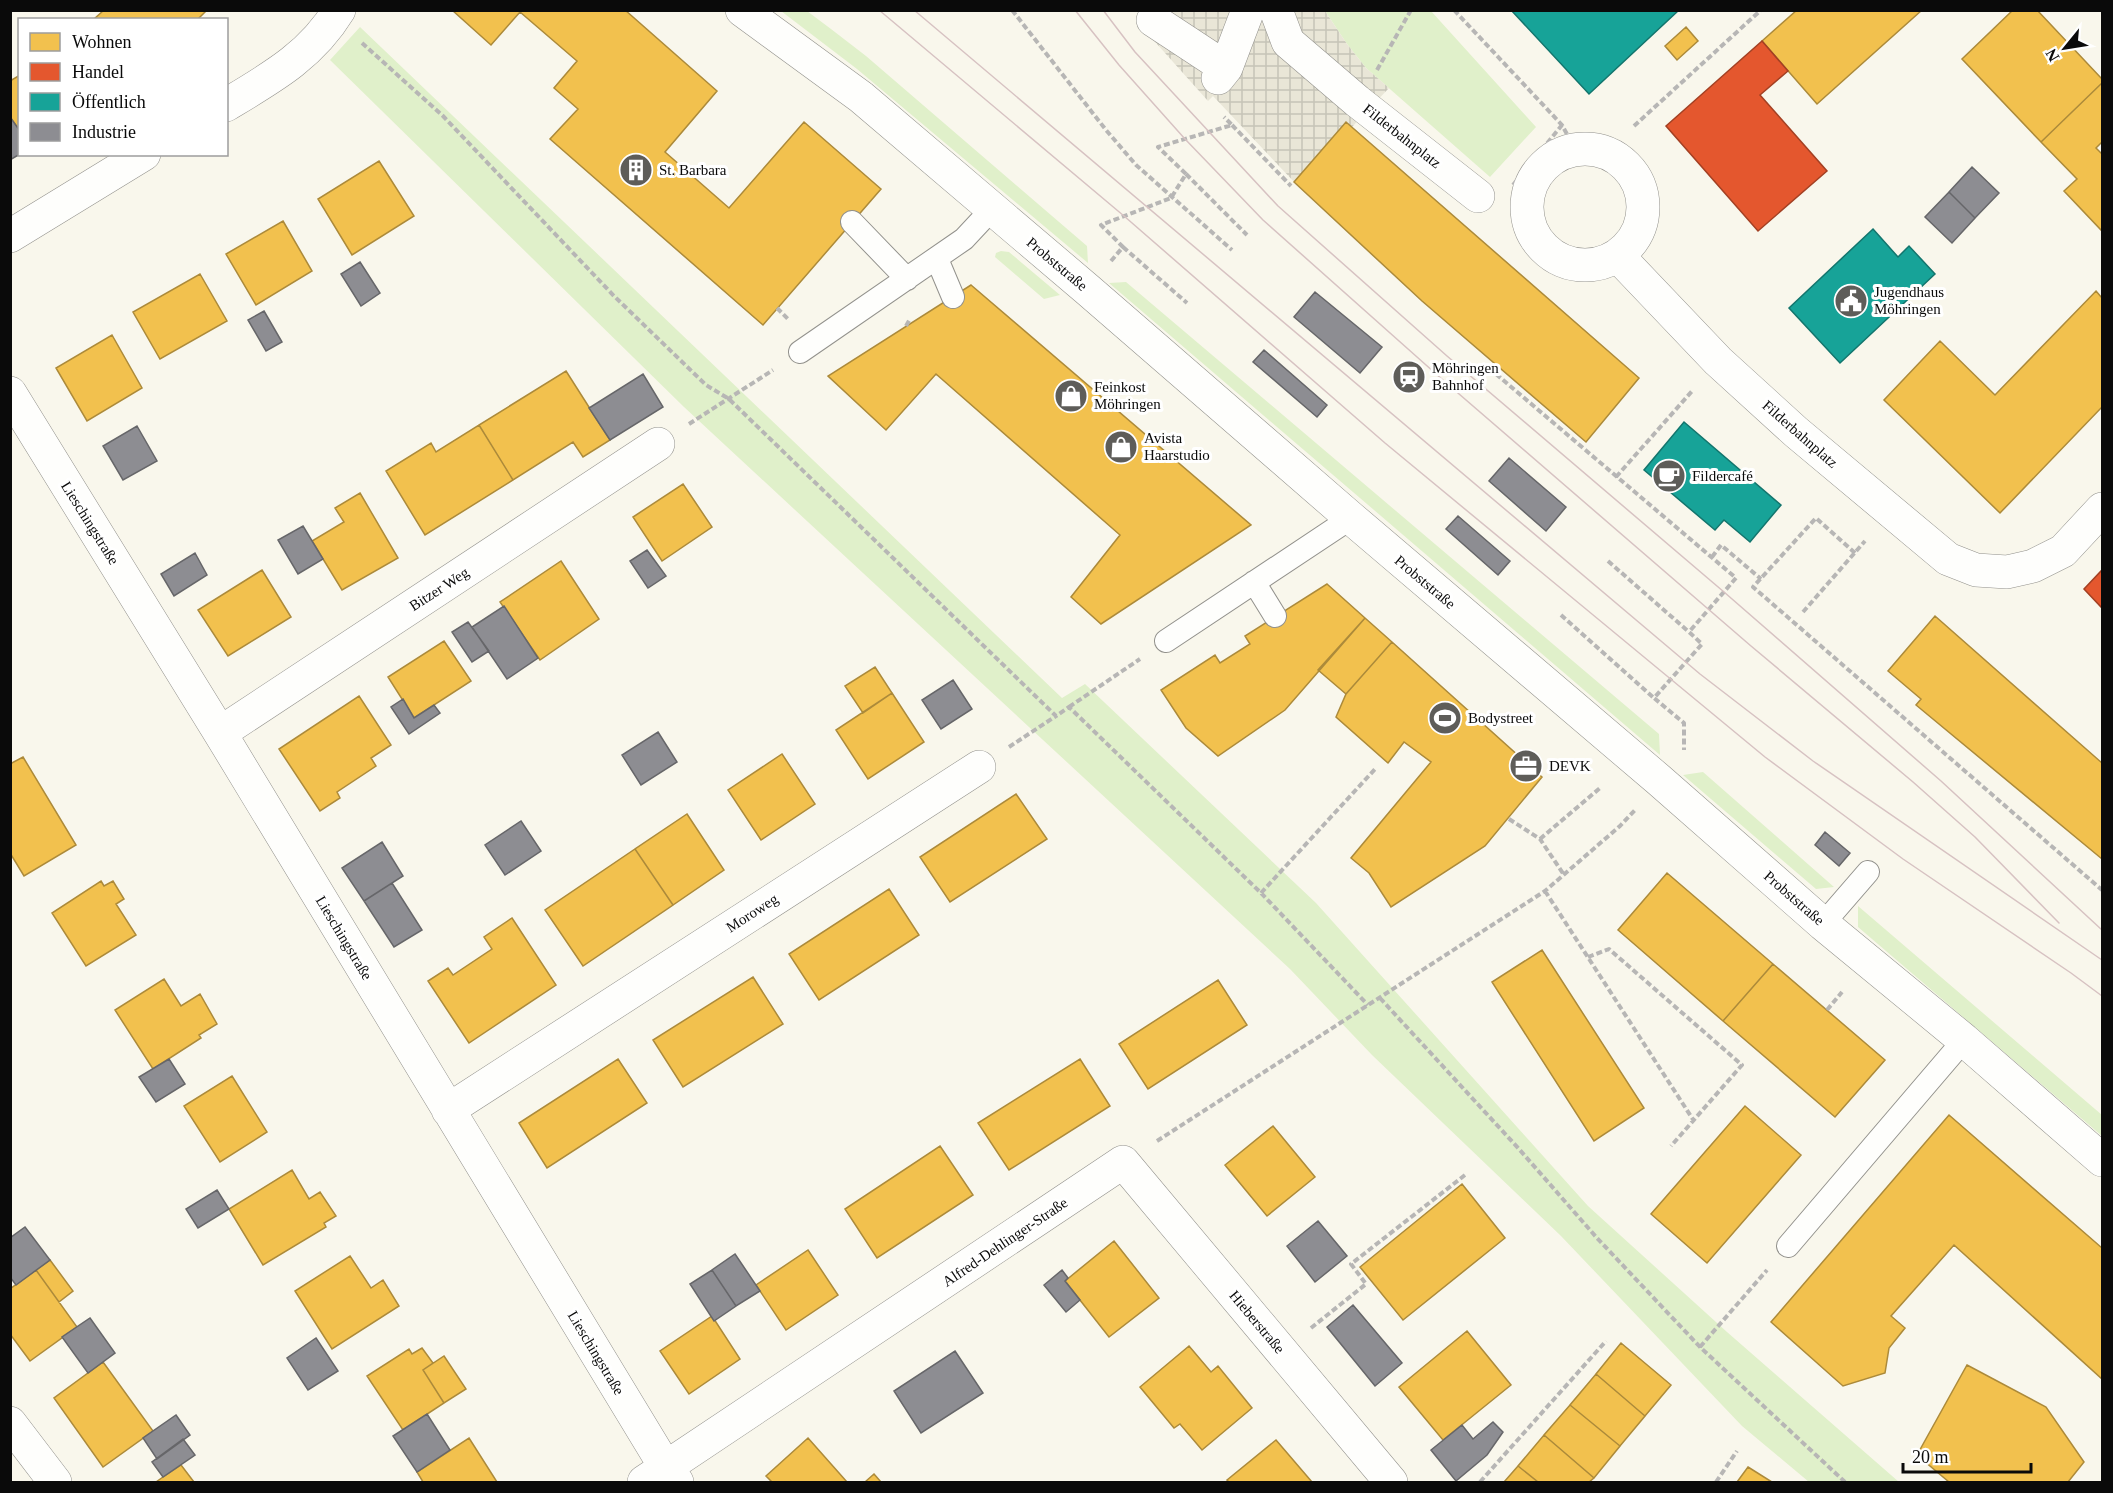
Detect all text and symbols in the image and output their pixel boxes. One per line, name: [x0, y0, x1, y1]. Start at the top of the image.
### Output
legend: [18, 18, 228, 156]
north arrow: [2035, 18, 2095, 78]
text: Wohnen: [72, 32, 132, 52]
text: N: [2042, 46, 2063, 65]
text: Handel: [72, 62, 124, 82]
text: Öffentlich: [72, 92, 146, 112]
street label: Filderbahnplatz: [1360, 101, 1444, 171]
text: Industrie: [72, 122, 136, 142]
building icon: St. Barbara: [618, 152, 654, 188]
place label: St. Barbara: [659, 162, 727, 178]
street label: Probststraße: [1023, 234, 1091, 294]
public building icon: Jugendhaus Möhringen: [1833, 283, 1869, 319]
place label: Jugendhaus Möhringen: [1874, 284, 1944, 317]
station icon: Möhringen Bahnhof: [1391, 359, 1427, 395]
place label: Möhringen Bahnhof: [1432, 360, 1499, 393]
shop icon: Feinkost Möhringen: [1053, 378, 1089, 414]
place label: Feinkost Möhringen: [1094, 379, 1161, 412]
street label: Filderbahnplatz: [1759, 397, 1841, 471]
shop icon: Avista Haarstudio: [1103, 429, 1139, 465]
place label: Avista Haarstudio: [1144, 430, 1210, 463]
cafe icon: Fildercafé: [1651, 458, 1687, 494]
place label: Fildercafé: [1692, 468, 1753, 484]
street label: Lieschingstraße: [58, 478, 122, 568]
street label: Probststraße: [1391, 552, 1459, 612]
street label: Bitzer Weg: [406, 564, 472, 614]
sports icon: Bodystreet: [1427, 700, 1463, 736]
place label: Bodystreet: [1468, 710, 1534, 726]
office icon: DEVK: [1508, 748, 1544, 784]
place label: DEVK: [1549, 758, 1591, 774]
street label: Probststraße: [1761, 868, 1827, 929]
street label: Moroweg: [723, 890, 781, 936]
street label: Lieschingstraße: [313, 893, 375, 983]
street label: Alfred-Dehlinger-Straße: [940, 1194, 1071, 1290]
street label: Hieberstraße: [1226, 1288, 1288, 1357]
street label: Lieschingstraße: [565, 1308, 627, 1398]
scale bar: [1903, 1436, 2030, 1474]
text: 20 m: [1912, 1447, 1949, 1467]

